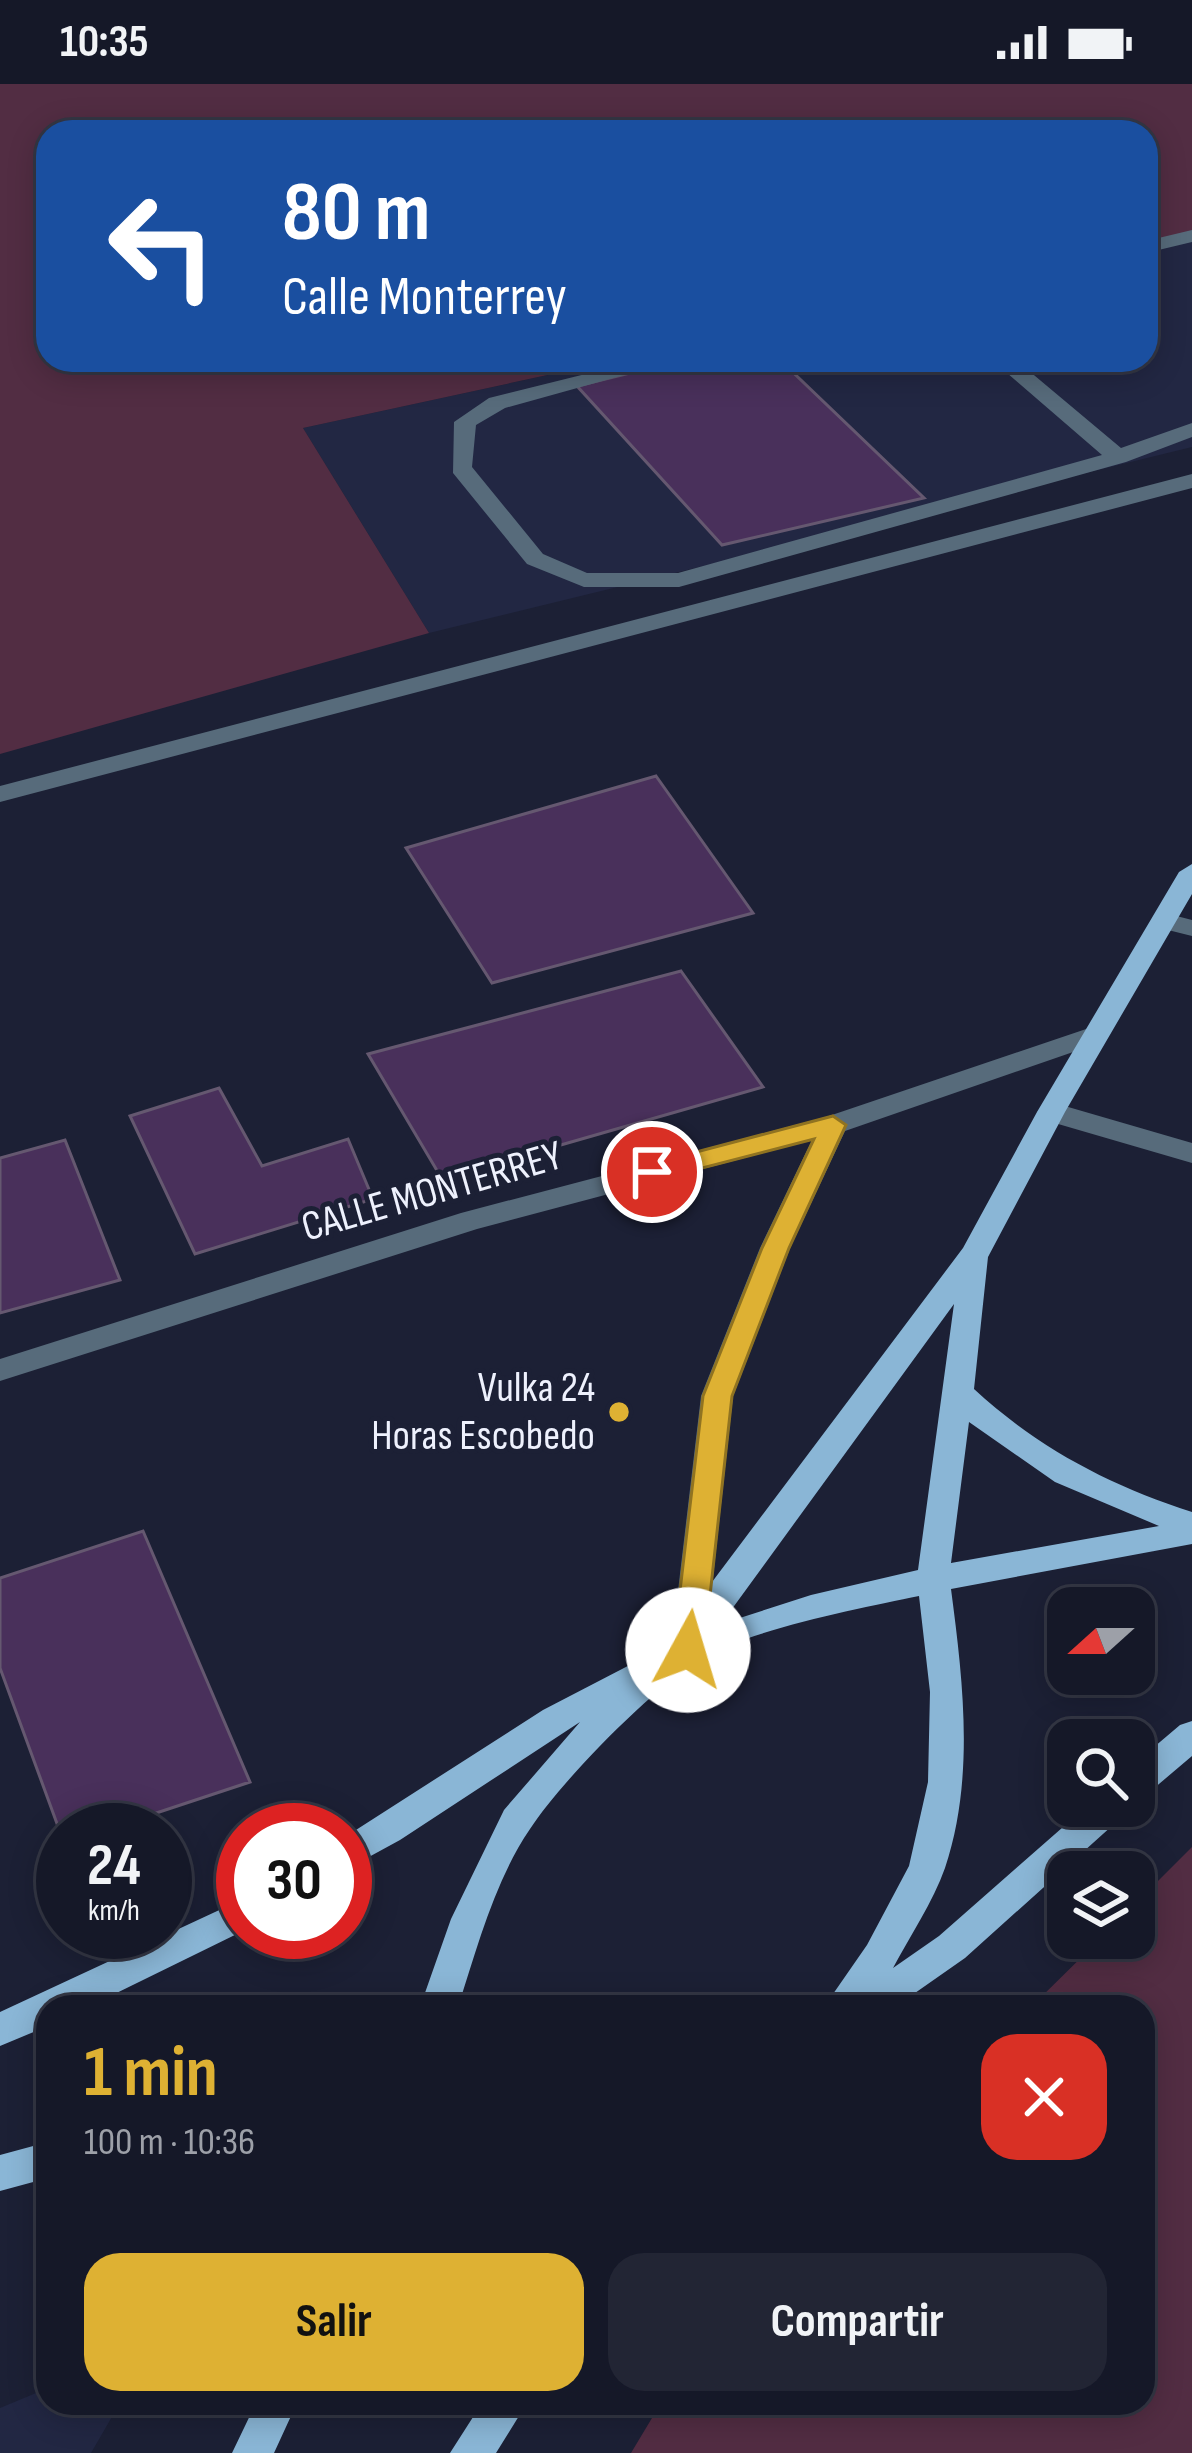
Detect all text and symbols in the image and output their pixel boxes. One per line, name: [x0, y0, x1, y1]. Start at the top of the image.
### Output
text: 10:35: [60, 15, 148, 70]
text: 80 m: [282, 163, 430, 264]
icon: left: [84, 168, 240, 324]
text: Calle Monterrey: [282, 265, 566, 330]
pin: [601, 1121, 703, 1223]
street label: CALLE MONTERREY: [296, 1130, 569, 1254]
icon: arrive: [619, 1139, 685, 1205]
place label: Vulka 24 Horas Escobedo: [371, 1363, 595, 1462]
marker: Vulka 24 Horas Escobedo: [606, 1399, 632, 1425]
position arrow: [625, 1587, 751, 1713]
north arrow: [1047, 1587, 1155, 1695]
map controls: [1047, 1587, 1155, 1959]
button: search: [1047, 1719, 1155, 1827]
speed limit sign: 30: [216, 1803, 372, 1959]
text: 24: [87, 1830, 141, 1902]
button: layers: [1047, 1851, 1155, 1959]
text: km/h: [88, 1893, 140, 1929]
text: 1 min: [84, 2030, 218, 2117]
button: close: [981, 2034, 1107, 2160]
text: 100 m · 10:36: [84, 2119, 255, 2166]
button: Salir: [84, 2253, 584, 2391]
button: Compartir: [608, 2253, 1107, 2391]

